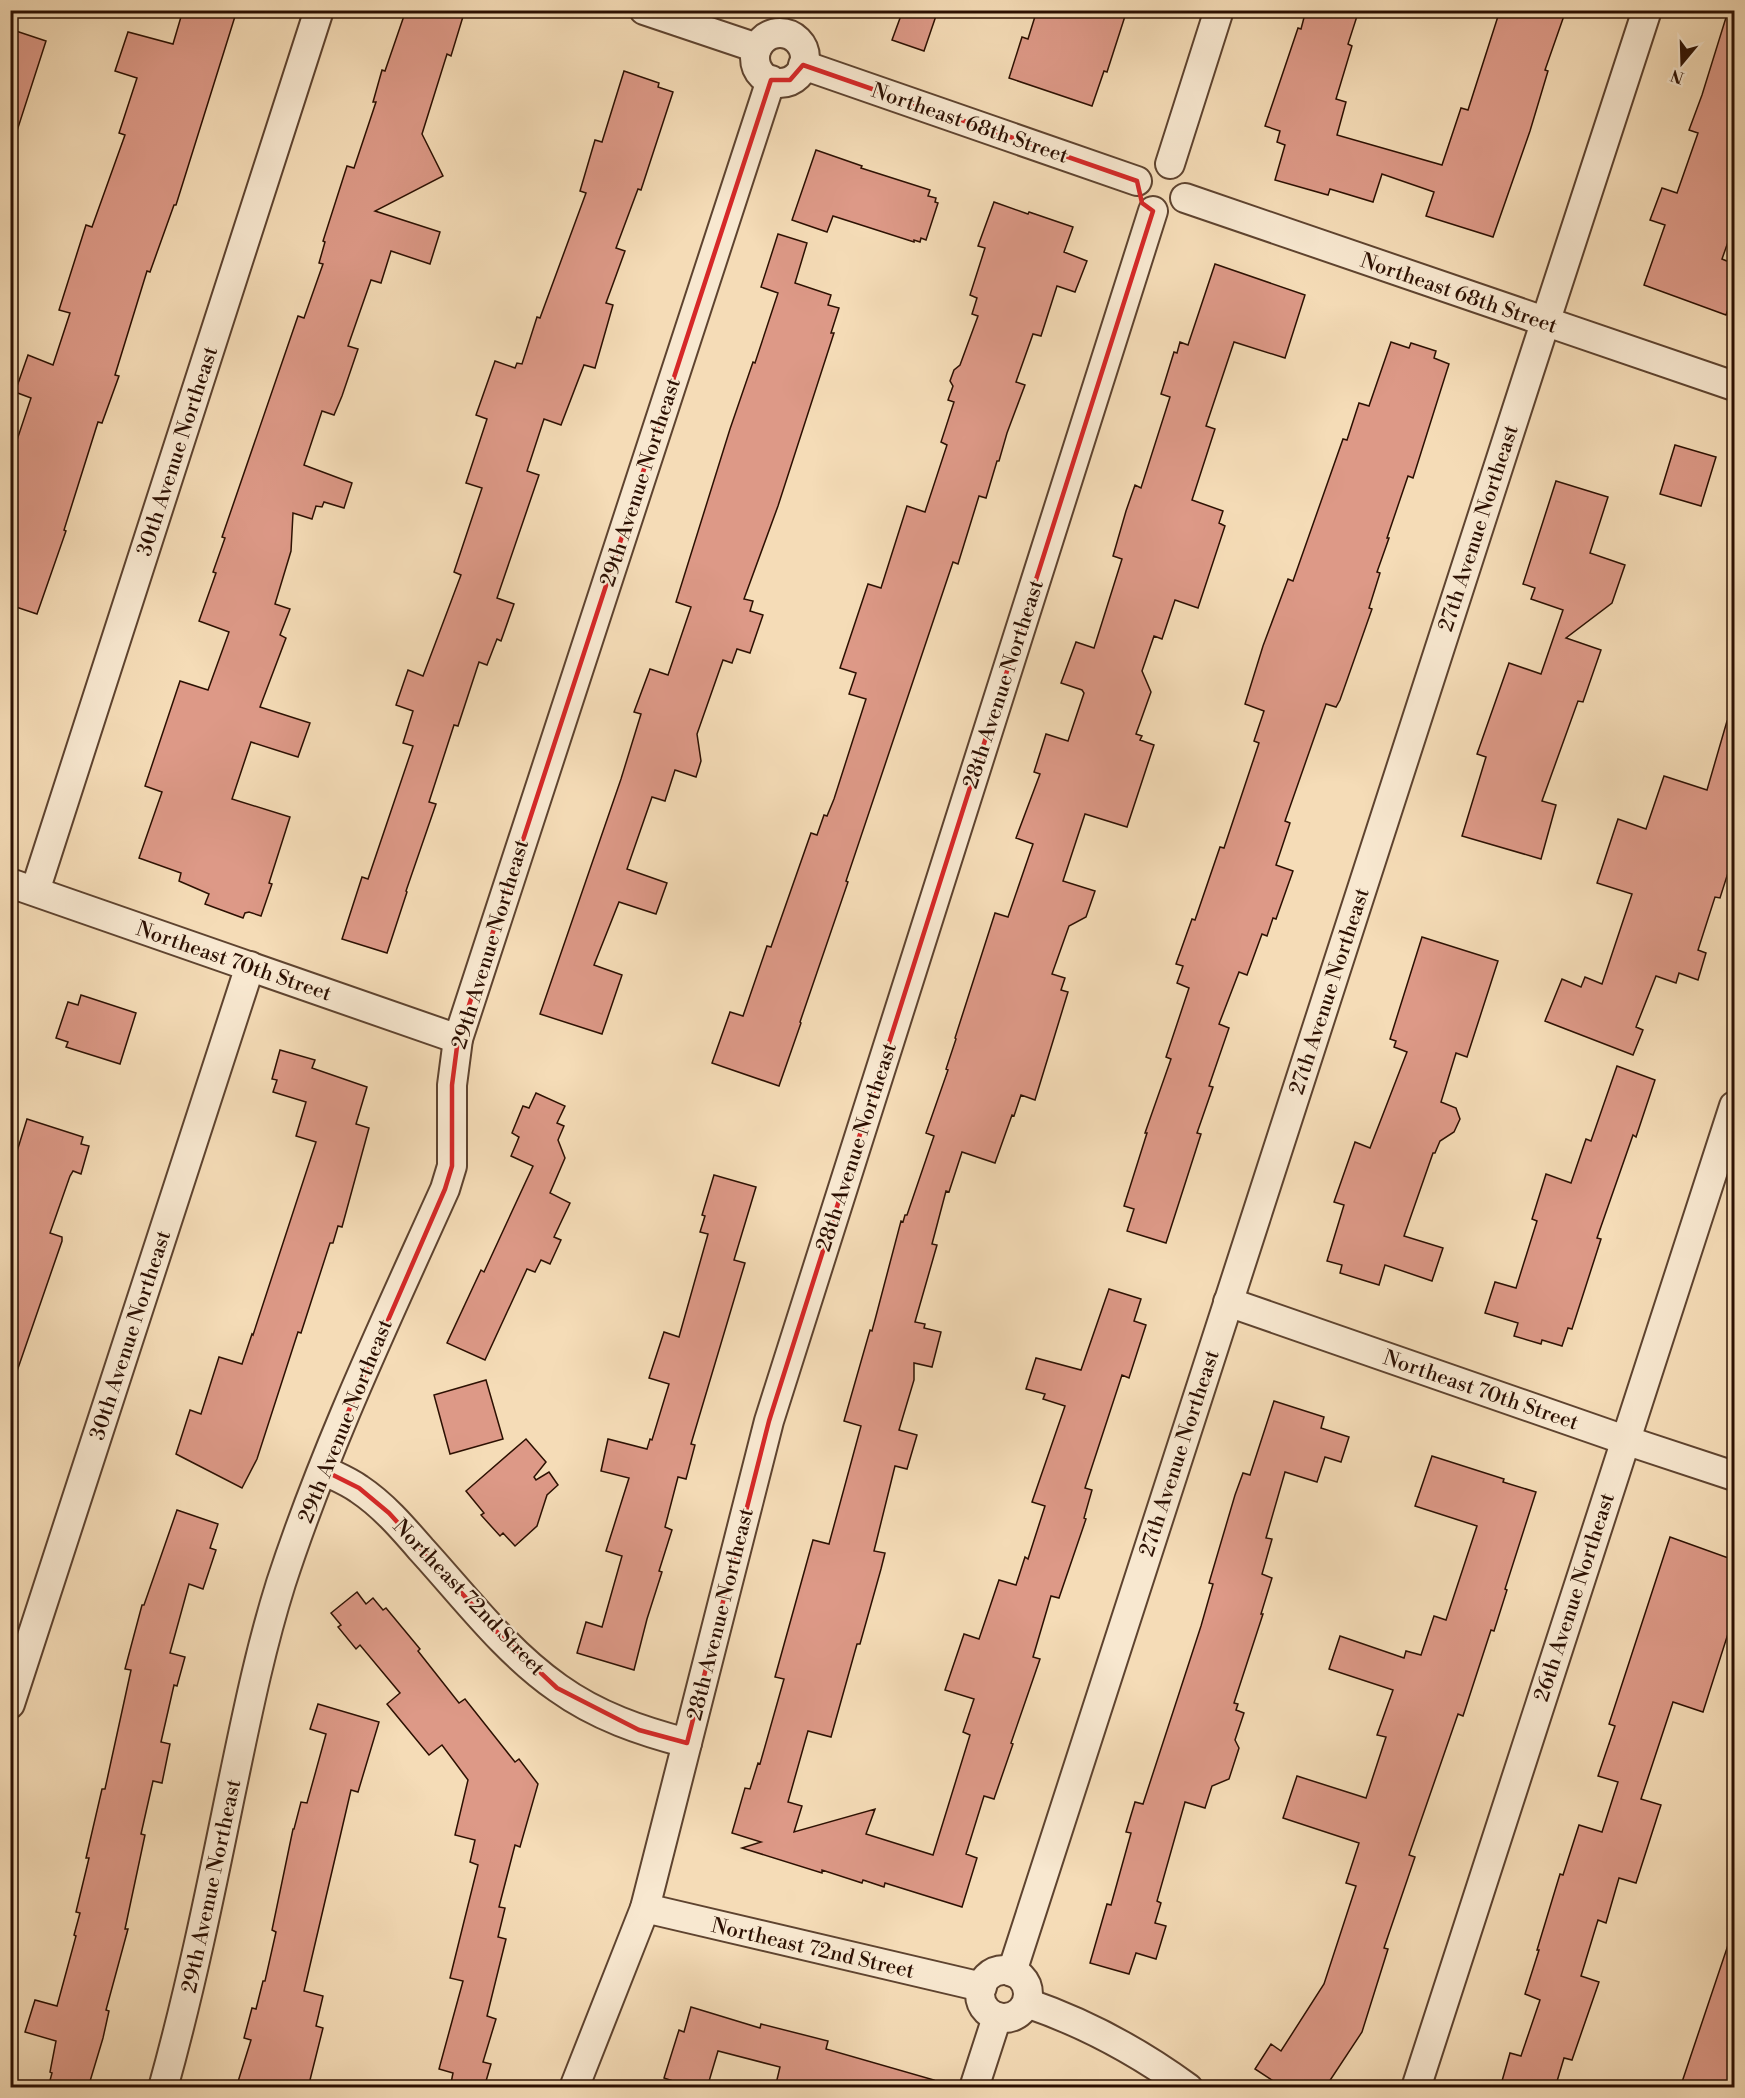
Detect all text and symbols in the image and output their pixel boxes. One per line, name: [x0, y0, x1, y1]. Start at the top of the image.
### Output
north arrow: [1652, 33, 1712, 93]
text: N: [1668, 65, 1687, 88]
street label: Northeast 68th Street: [868, 78, 1072, 170]
street label: Northeast 68th Street: [1357, 248, 1561, 340]
street label: 30th Avenue Northeast: [132, 343, 224, 559]
street label: 29th Avenue Northeast: [595, 374, 687, 590]
street label: 27th Avenue Northeast: [1433, 421, 1525, 635]
street label: 28th Avenue Northeast: [958, 576, 1050, 792]
street label: 29th Avenue Northeast: [447, 836, 535, 1052]
street label: 27th Avenue Northeast: [1284, 884, 1376, 1098]
street label: Northeast 70th Street: [133, 916, 335, 1008]
street label: 28th Avenue Northeast: [811, 1039, 903, 1255]
street label: 30th Avenue Northeast: [85, 1227, 177, 1443]
street label: 29th Avenue Northeast: [293, 1315, 399, 1527]
street label: Northeast 70th Street: [1380, 1345, 1582, 1437]
street label: 27th Avenue Northeast: [1134, 1346, 1226, 1560]
street label: 26th Avenue Northeast: [1529, 1489, 1621, 1705]
street label: 28th Avenue Northeast: [682, 1505, 760, 1723]
street label: Northeast 72nd Street: [387, 1514, 550, 1682]
street label: 29th Avenue Northeast: [177, 1776, 247, 1995]
street label: Northeast 72nd Street: [709, 1913, 917, 1985]

